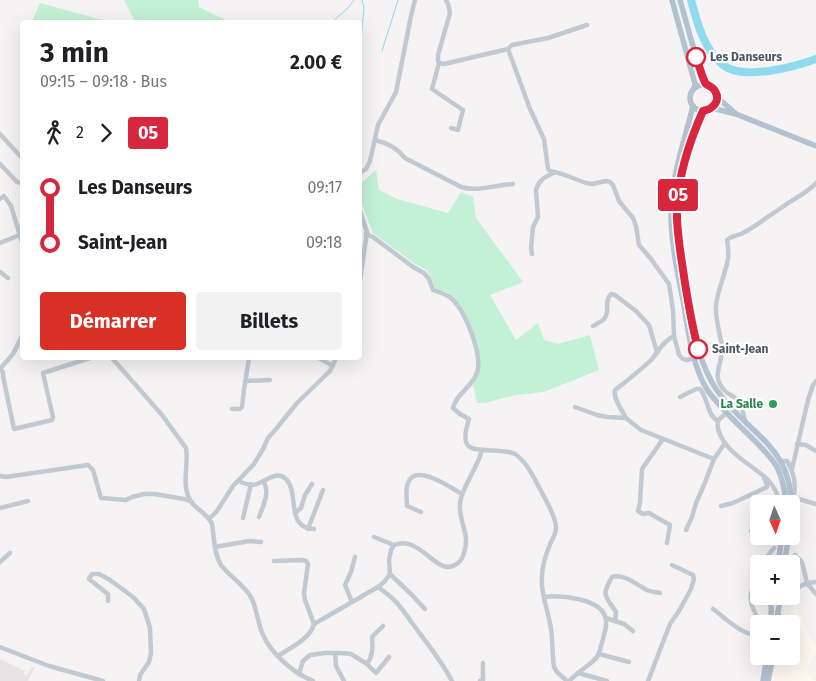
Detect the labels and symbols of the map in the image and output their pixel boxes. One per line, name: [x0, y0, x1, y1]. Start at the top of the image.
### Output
marker: Les Danseurs: [686, 47, 706, 67]
place label: Les Danseurs: [710, 50, 782, 64]
line badge: 05: [656, 179, 700, 211]
marker: Saint-Jean: [688, 339, 708, 359]
place label: Saint-Jean: [712, 342, 769, 356]
place label: La Salle: [721, 397, 763, 411]
marker: La Salle: [767, 398, 779, 410]
north arrow: [750, 495, 800, 545]

